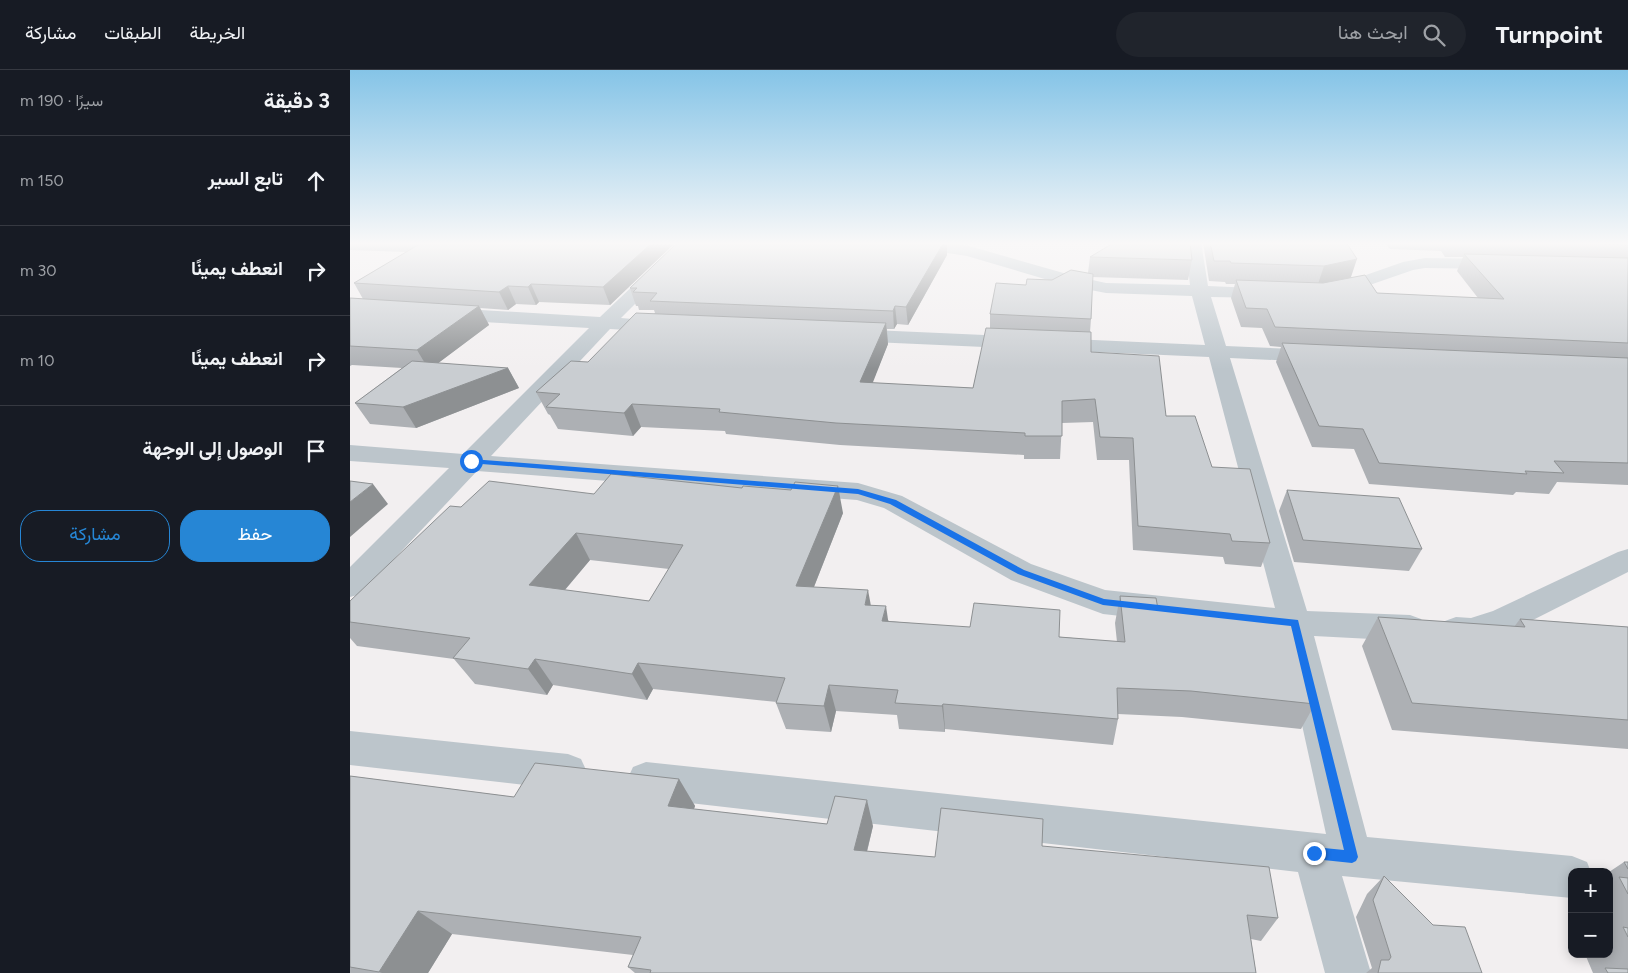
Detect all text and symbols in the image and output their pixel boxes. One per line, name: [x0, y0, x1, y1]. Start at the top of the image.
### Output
search box: [1116, 12, 1466, 57]
text: Turnpoint: [1496, 20, 1603, 49]
text: ابحث هنا: [1338, 21, 1408, 44]
icon: search: [1420, 21, 1448, 49]
text: مشاركة: [25, 22, 76, 44]
text: الطبقات: [104, 22, 161, 44]
text: الخريطة: [189, 22, 245, 44]
text: 3 دقيقة: [264, 88, 330, 113]
text: سيرًا · 190 m: [20, 91, 103, 110]
text: تابع السير: [208, 167, 283, 190]
icon: ahead: [302, 167, 330, 195]
text: 150 m: [20, 171, 64, 190]
text: انعطف يمينًا: [191, 257, 283, 280]
icon: right: [302, 257, 330, 285]
text: 30 m: [20, 261, 57, 280]
text: انعطف يمينًا: [191, 347, 283, 370]
icon: right: [302, 347, 330, 375]
text: 10 m: [20, 351, 54, 370]
text: الوصول إلى الوجهة: [143, 437, 283, 460]
icon: arrive: [302, 437, 330, 465]
route start: [460, 450, 483, 473]
button: مشاركة: [20, 510, 170, 562]
button: حفظ: [180, 510, 330, 562]
route end: [1303, 842, 1326, 865]
map controls: [1568, 868, 1613, 958]
button: +: [1568, 868, 1613, 913]
button: −: [1568, 913, 1613, 958]

